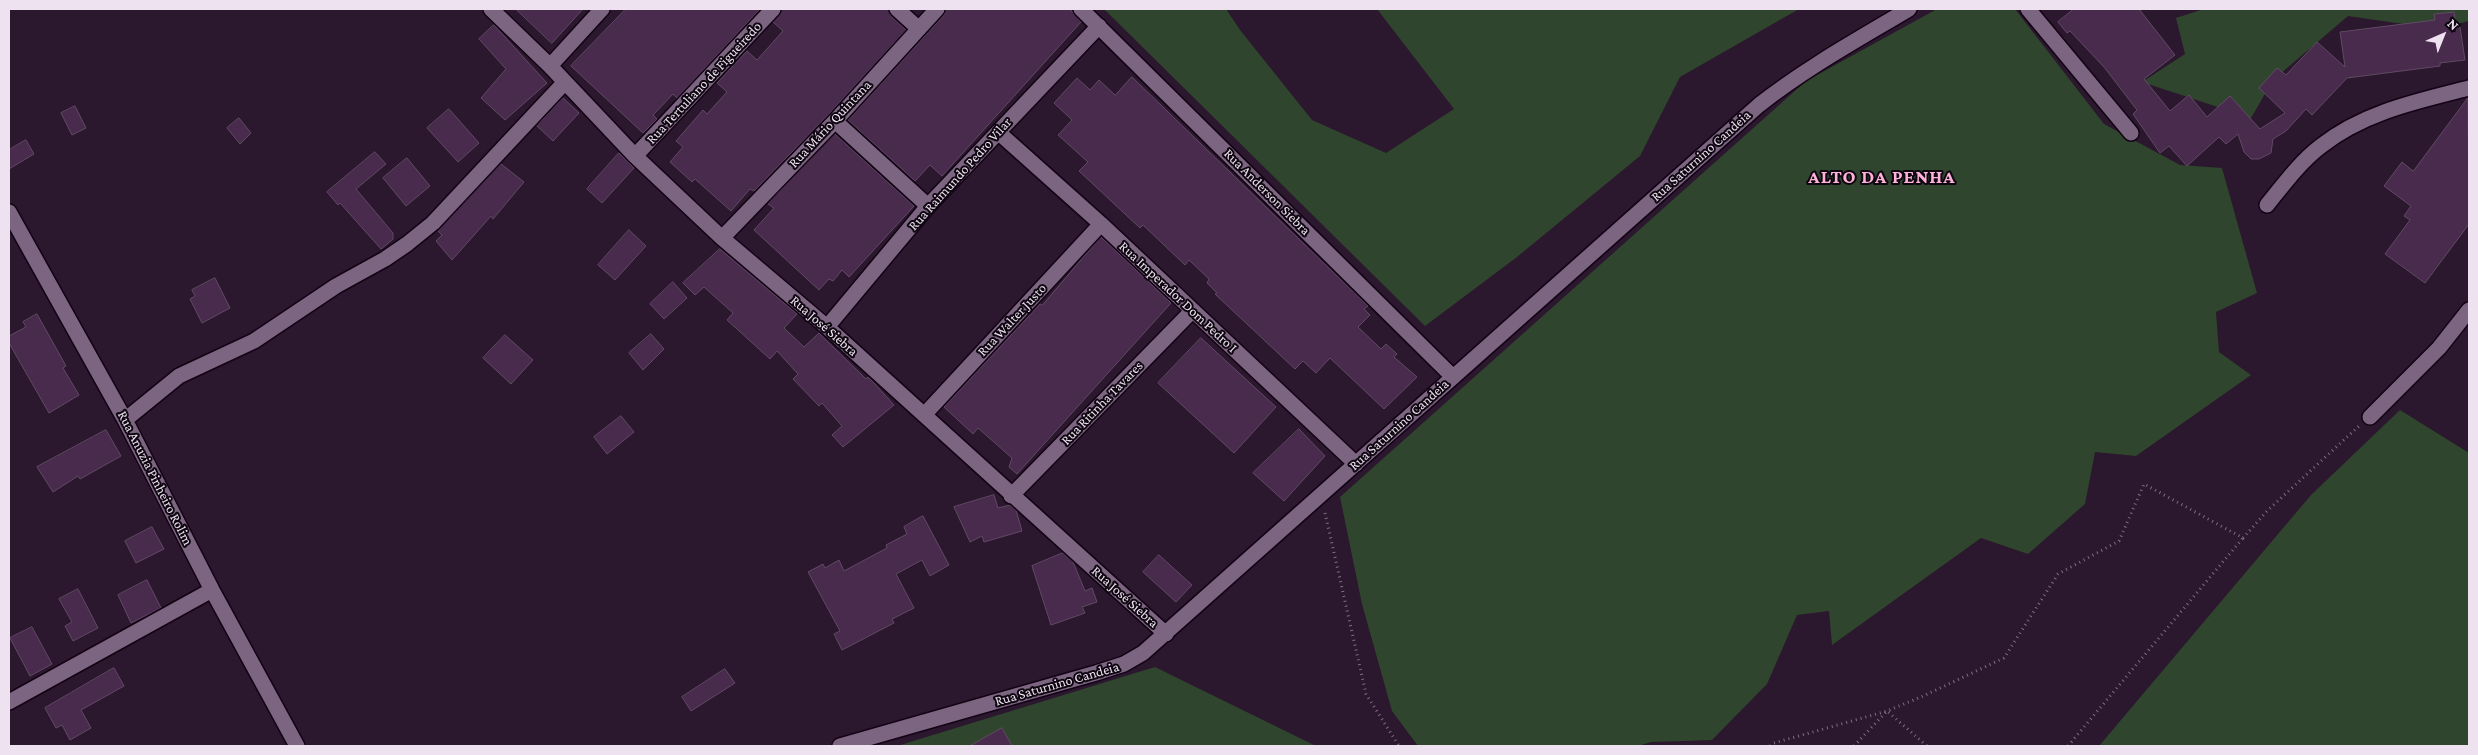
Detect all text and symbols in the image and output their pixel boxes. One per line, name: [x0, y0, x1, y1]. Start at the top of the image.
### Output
north arrow: [2418, 10, 2468, 60]
text: N: [2444, 15, 2462, 33]
street label: Rua Tertuliano de Figueiredo: [643, 18, 765, 148]
street label: Rua Mário Quintana: [785, 77, 875, 171]
street label: Rua Saturnino Candeia: [1648, 107, 1754, 205]
street label: Rua Raimundo Pedro Vilar: [905, 114, 1015, 234]
street label: Rua Anderson Siebra: [1220, 145, 1314, 239]
district label: ALTO DA PENHA: [1807, 166, 1957, 188]
street label: Rua Imperador Dom Pedro I: [1116, 238, 1240, 356]
street label: Rua Walter Justo: [974, 280, 1050, 360]
street label: Rua José Siebra: [787, 292, 861, 360]
street label: Rua Ritinha Tavares: [1058, 357, 1146, 449]
street label: Rua Saturnino Candeia: [1346, 376, 1452, 474]
street label: Rua Anuzia Pinheiro Rolim: [114, 408, 196, 548]
street label: Rua José Siebra: [1088, 563, 1162, 631]
street label: Rua Saturnino Candeia: [993, 658, 1121, 710]

